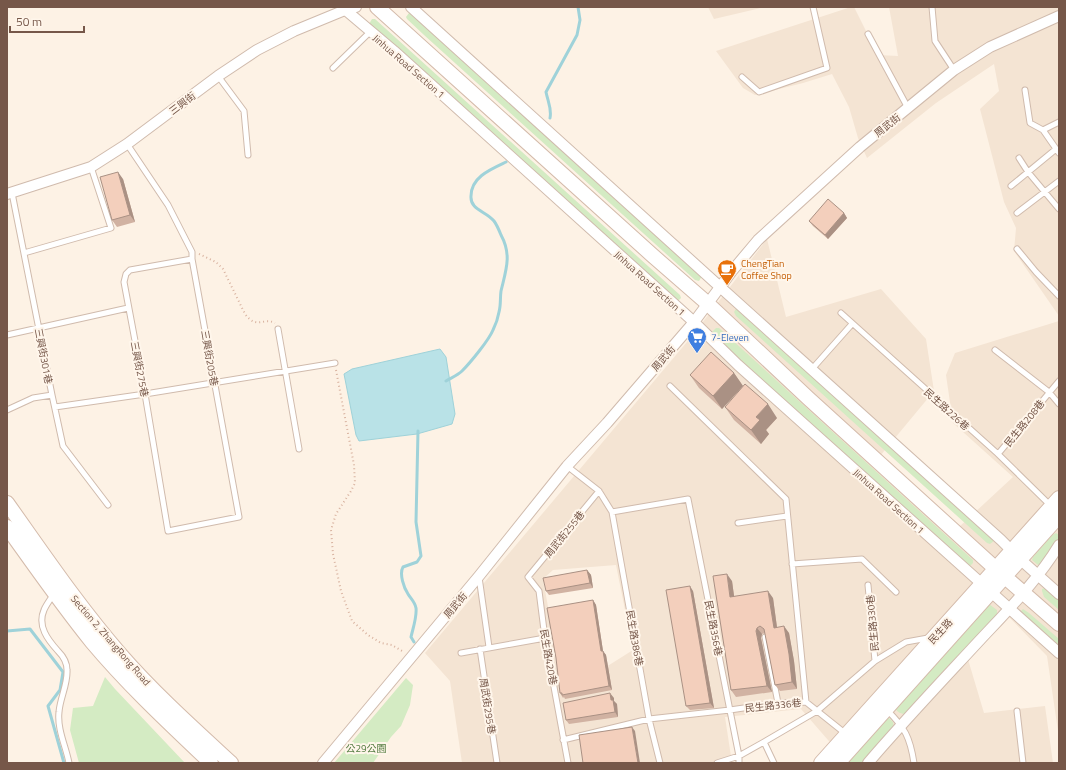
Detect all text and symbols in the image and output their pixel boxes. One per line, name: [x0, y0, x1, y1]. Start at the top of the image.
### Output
scale bar: [10, 8, 84, 34]
text: 50 m: [16, 12, 42, 31]
street label: Jinhua Road Section 1: [369, 31, 448, 102]
street label: 三興街: [166, 88, 199, 118]
street label: 周武街: [871, 110, 904, 141]
street label: Jinhua Road Section 1: [611, 247, 689, 319]
place label: ChengTian Coffee Shop: [741, 256, 792, 283]
cafe icon: ChengTian Coffee Shop: [716, 258, 738, 286]
supermarket icon: 7-Eleven: [686, 326, 708, 354]
street label: 三興街301巷: [31, 327, 56, 385]
street label: 三興街205巷: [197, 329, 222, 387]
place label: 7-Eleven: [711, 330, 749, 345]
street label: 三興街275巷: [127, 340, 152, 398]
street label: 周武街: [648, 342, 679, 375]
street label: 民生路226巷: [921, 385, 973, 434]
street label: 民生路208巷: [1001, 397, 1048, 450]
street label: Jinhua Road Section 1: [850, 465, 928, 537]
street label: 周武街255巷: [541, 508, 588, 561]
street label: 周武街: [440, 589, 471, 622]
street label: Section 2, ZhangRong Road: [67, 592, 154, 689]
street label: 民生路330巷: [863, 594, 882, 652]
street label: 民生路356巷: [701, 599, 726, 657]
street label: 民生路386巷: [622, 609, 647, 667]
street label: 民生路: [925, 615, 956, 647]
street label: 民生路420巷: [536, 628, 561, 686]
street label: 周武街295巷: [476, 677, 499, 735]
street label: 民生路336巷: [744, 695, 802, 716]
park label: 公29公園: [345, 741, 387, 756]

